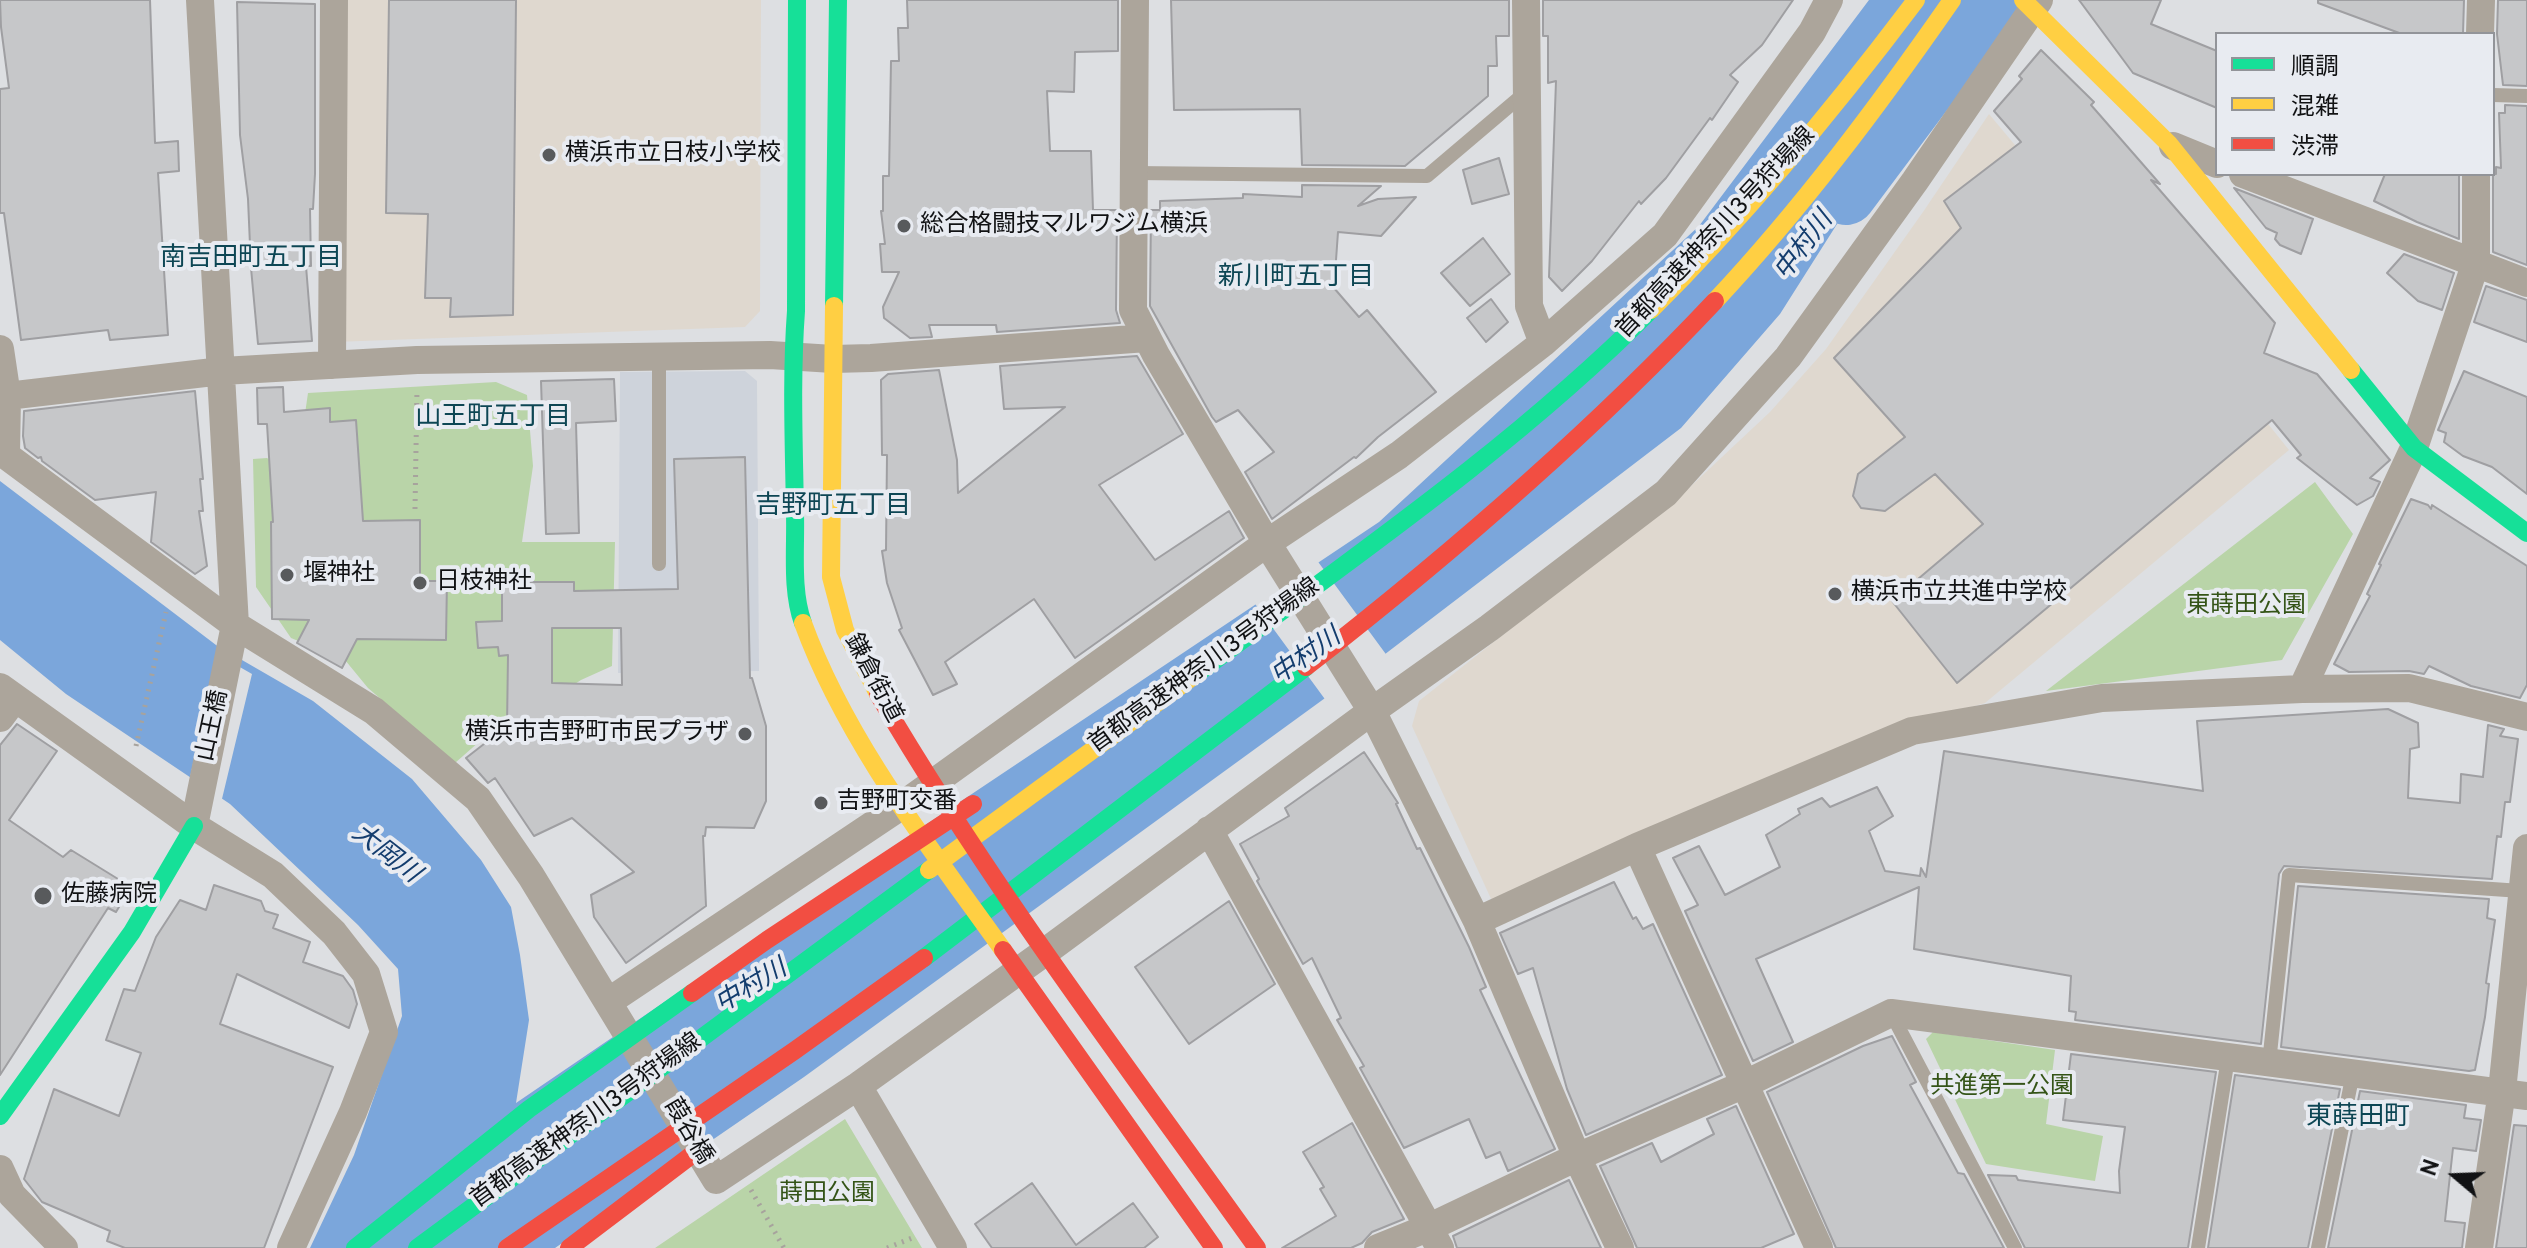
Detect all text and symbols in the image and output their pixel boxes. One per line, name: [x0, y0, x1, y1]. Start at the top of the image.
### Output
legend: [2215, 32, 2495, 176]
text: 順調: [2291, 53, 2339, 83]
text: 混雑: [2291, 93, 2339, 123]
street label: 首都高速神奈川3号狩場線: [1612, 122, 1822, 346]
text: 渋滞: [2291, 133, 2339, 163]
place label: 横浜市立日枝小学校: [565, 141, 781, 169]
marker: 横浜市立日枝小学校: [540, 146, 558, 164]
water label: 中村川: [1769, 206, 1841, 288]
place label: 総合格闘技マルワジム横浜: [920, 212, 1208, 240]
marker: 総合格闘技マルワジム横浜: [895, 217, 913, 235]
district label: 南吉田町五丁目: [160, 244, 342, 276]
district label: 新川町五丁目: [1218, 263, 1374, 295]
district label: 山王町五丁目: [415, 403, 571, 435]
district label: 吉野町五丁目: [755, 492, 911, 524]
place label: 堰神社: [303, 561, 375, 589]
marker: 堰神社: [278, 566, 296, 584]
place label: 日枝神社: [436, 569, 532, 597]
marker: 日枝神社: [411, 574, 429, 592]
street label: 首都高速神奈川3号狩場線: [1084, 574, 1326, 760]
place label: 横浜市立共進中学校: [1851, 580, 2067, 608]
marker: 横浜市立共進中学校: [1826, 585, 1844, 603]
park label: 東蒔田公園: [2186, 593, 2306, 621]
water label: 中村川: [1266, 623, 1348, 693]
street label: 鎌倉街道: [837, 630, 907, 728]
street label: 山王橋: [192, 688, 236, 764]
place label: 横浜市吉野町市民プラザ: [465, 720, 729, 748]
marker: 横浜市吉野町市民プラザ: [736, 725, 754, 743]
place label: 吉野町交番: [837, 789, 957, 817]
marker: 吉野町交番: [812, 794, 830, 812]
water label: 大岡川: [345, 819, 425, 891]
place label: 佐藤病院: [61, 882, 157, 910]
marker: 佐藤病院: [32, 885, 54, 907]
water label: 中村川: [711, 955, 793, 1021]
street label: 首都高速神奈川3号狩場線: [466, 1029, 708, 1215]
park label: 共進第一公園: [1930, 1074, 2074, 1102]
street label: 葭谷橋: [656, 1094, 718, 1170]
district label: 東蒔田町: [2306, 1103, 2410, 1135]
north arrow: [2415, 1136, 2495, 1216]
text: N: [2416, 1156, 2447, 1180]
park label: 蒔田公園: [779, 1181, 875, 1209]

